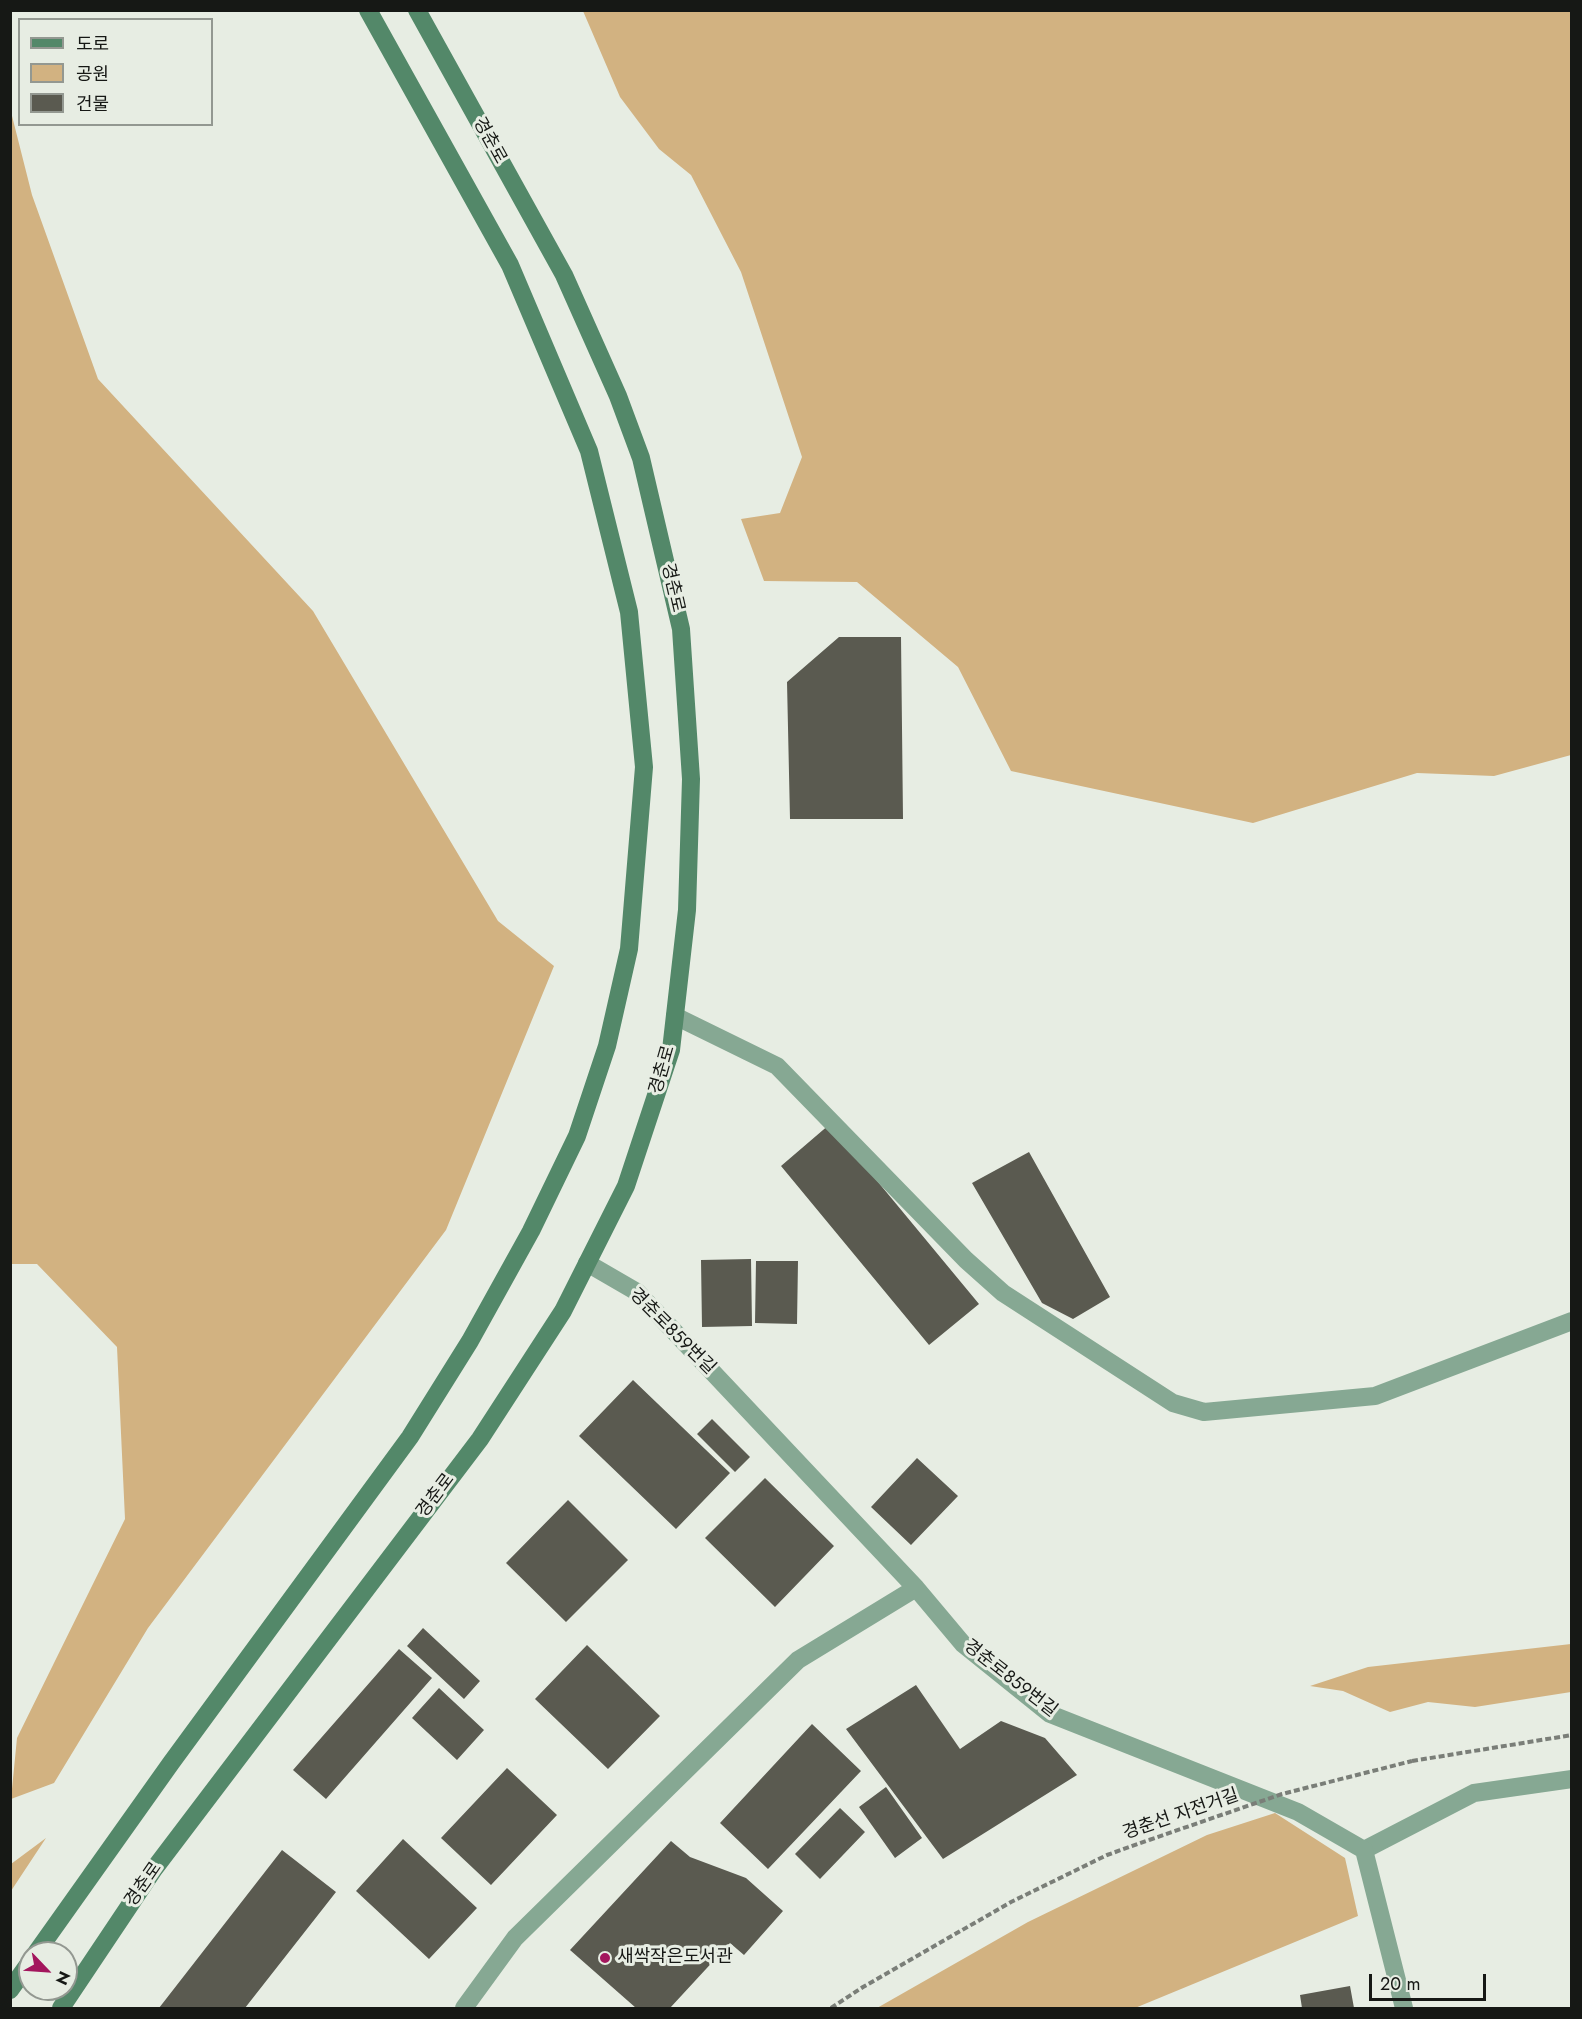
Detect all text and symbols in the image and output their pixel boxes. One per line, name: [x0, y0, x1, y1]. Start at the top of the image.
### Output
legend: [18, 18, 213, 126]
text: 도로: [76, 31, 109, 57]
text: 공원: [76, 61, 109, 87]
text: 건물: [76, 91, 109, 117]
street label: 경춘로: [468, 114, 510, 168]
street label: 경춘로: [656, 561, 688, 615]
street label: 경춘로: [646, 1043, 680, 1097]
street label: 경춘로859번길: [624, 1284, 720, 1380]
street label: 경춘로: [412, 1470, 460, 1522]
street label: 경춘로859번길: [959, 1636, 1061, 1722]
street label: 경춘선 자전거길: [1120, 1785, 1242, 1845]
street label: 경춘로: [121, 1858, 167, 1912]
north arrow: [18, 1941, 78, 2001]
place label: 새싹작은도서관: [617, 1947, 733, 1969]
marker: 새싹작은도서관: [598, 1951, 612, 1965]
scale bar: [1372, 1962, 1489, 2000]
text: N: [50, 1967, 76, 1989]
text: 20 m: [1380, 1971, 1420, 1997]

